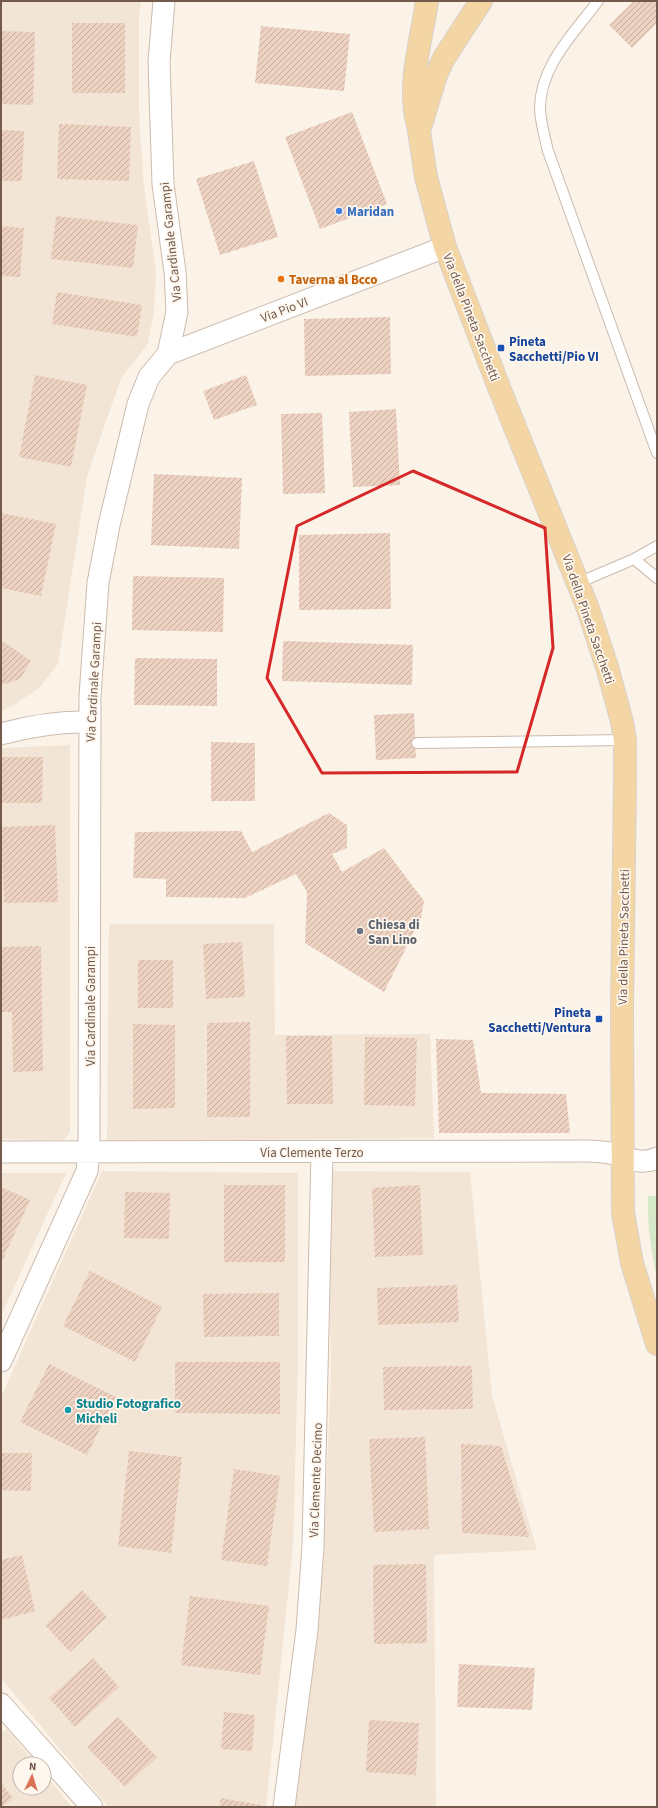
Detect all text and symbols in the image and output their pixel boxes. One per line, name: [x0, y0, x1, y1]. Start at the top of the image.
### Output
street label: Via Cardinale Garampi: [156, 181, 186, 303]
place label: Maridan: [347, 203, 394, 221]
marker: Maridan: [334, 206, 344, 216]
street label: Via della Pineta Sacchetti: [438, 251, 504, 384]
place label: Taverna al Bcco: [289, 271, 377, 289]
marker: Taverna al Bcco: [276, 274, 286, 284]
street label: Via Pio VI: [258, 293, 311, 327]
place label: Pineta Sacchetti/Pio VI: [509, 333, 599, 366]
marker: Pineta Sacchetti/Pio VI: [496, 343, 506, 353]
street label: Via della Pineta Sacchetti: [557, 552, 619, 687]
street label: Via Cardinale Garampi: [82, 621, 106, 743]
street label: Via della Pineta Sacchetti: [614, 869, 634, 1005]
place label: Chiesa di San Lino: [368, 916, 420, 949]
marker: Chiesa di San Lino: [355, 926, 365, 936]
street label: Via Cardinale Garampi: [82, 946, 100, 1066]
place label: Pineta Sacchetti/Ventura: [488, 1004, 591, 1037]
marker: Pineta Sacchetti/Ventura: [594, 1014, 604, 1024]
street label: Via Clemente Terzo: [260, 1144, 364, 1162]
place label: Studio Fotografico Micheli: [76, 1395, 181, 1428]
marker: Studio Fotografico Micheli: [63, 1405, 73, 1415]
street label: Via Clemente Decimo: [305, 1422, 327, 1538]
north arrow: [12, 1756, 52, 1796]
text: N: [28, 1759, 37, 1774]

